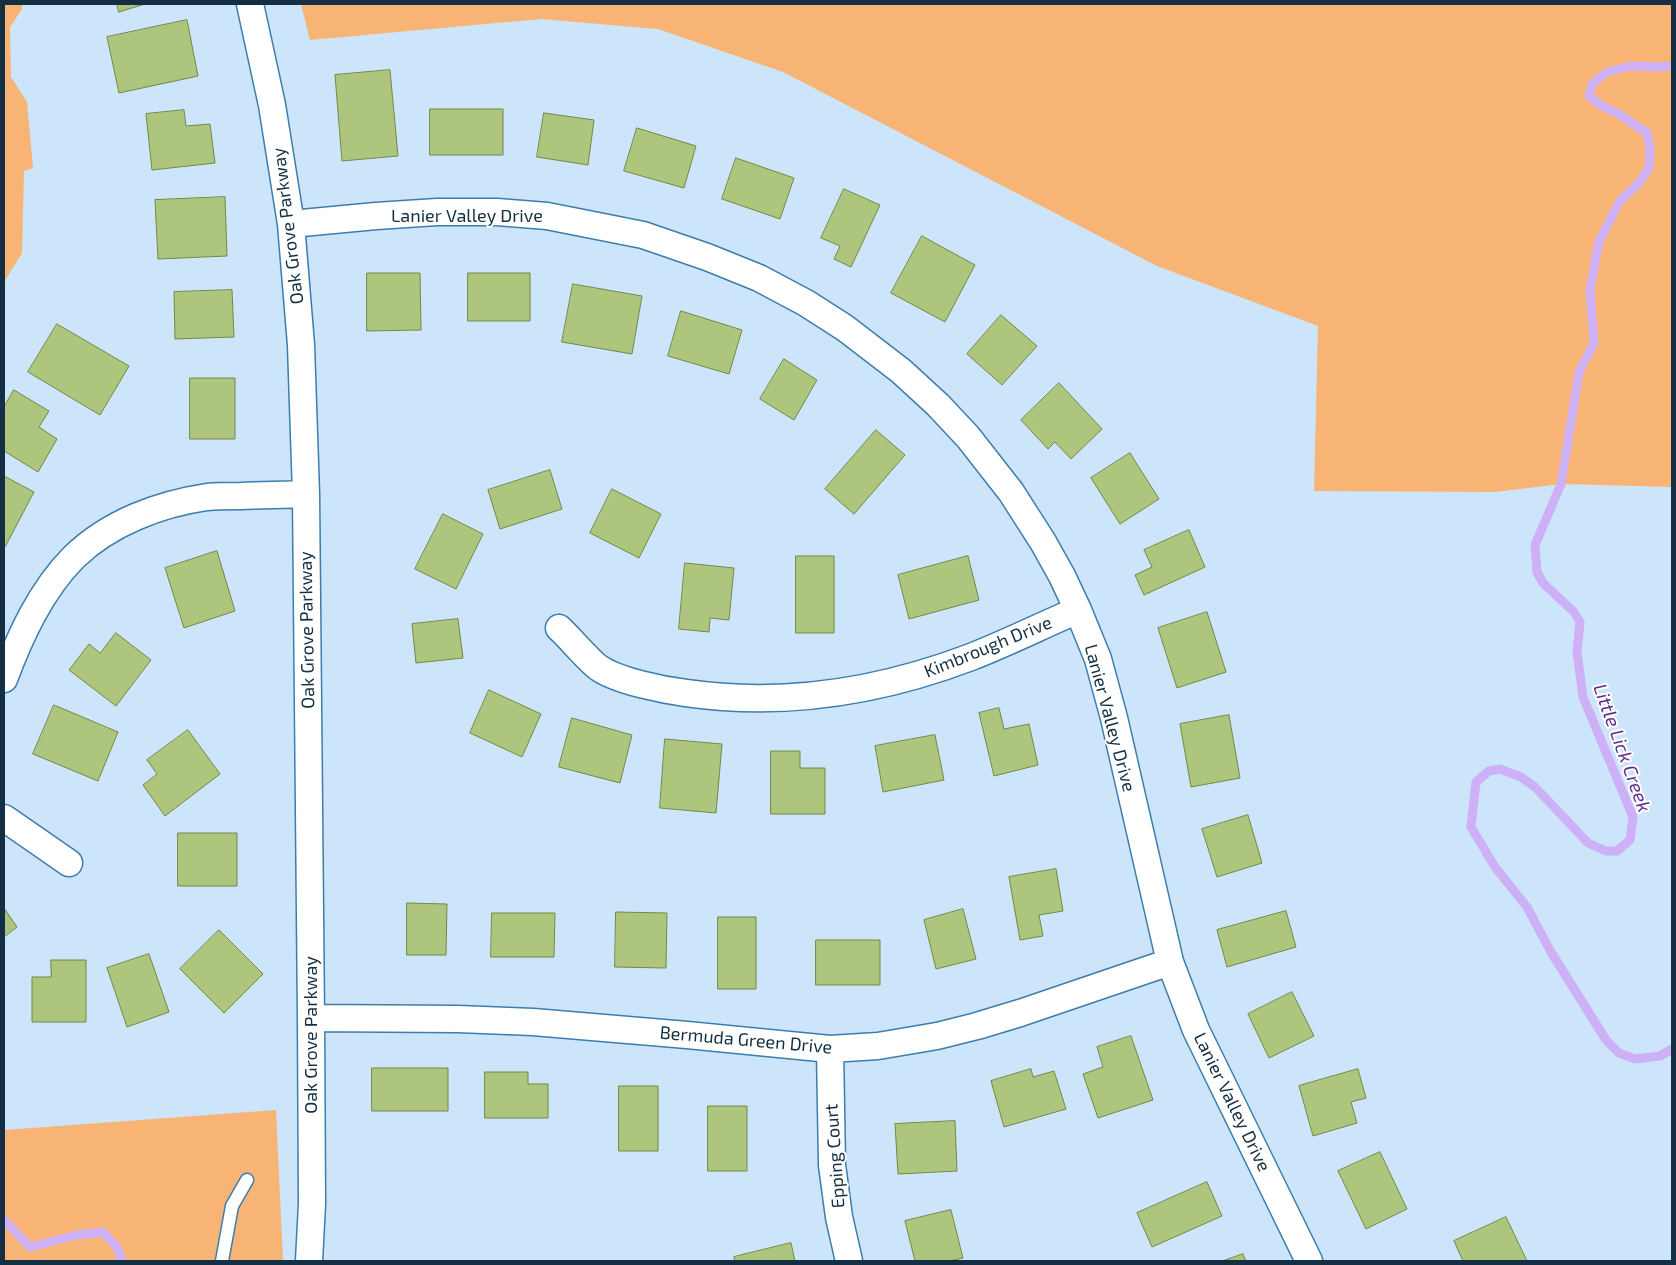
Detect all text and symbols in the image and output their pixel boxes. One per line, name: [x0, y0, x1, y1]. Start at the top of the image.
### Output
street label: Oak Grove Parkway: [268, 146, 308, 306]
street label: Lanier Valley Drive: [391, 205, 543, 227]
street label: Oak Grove Parkway: [295, 551, 319, 709]
street label: Kimbrough Drive: [921, 612, 1055, 682]
street label: Lanier Valley Drive: [1080, 642, 1140, 794]
water label: Little Lick Creek: [1588, 681, 1656, 815]
street label: Oak Grove Parkway: [300, 956, 322, 1114]
street label: Bermuda Green Drive: [659, 1022, 833, 1058]
street label: Lanier Valley Drive: [1189, 1029, 1275, 1175]
street label: Epping Court: [821, 1103, 849, 1209]

